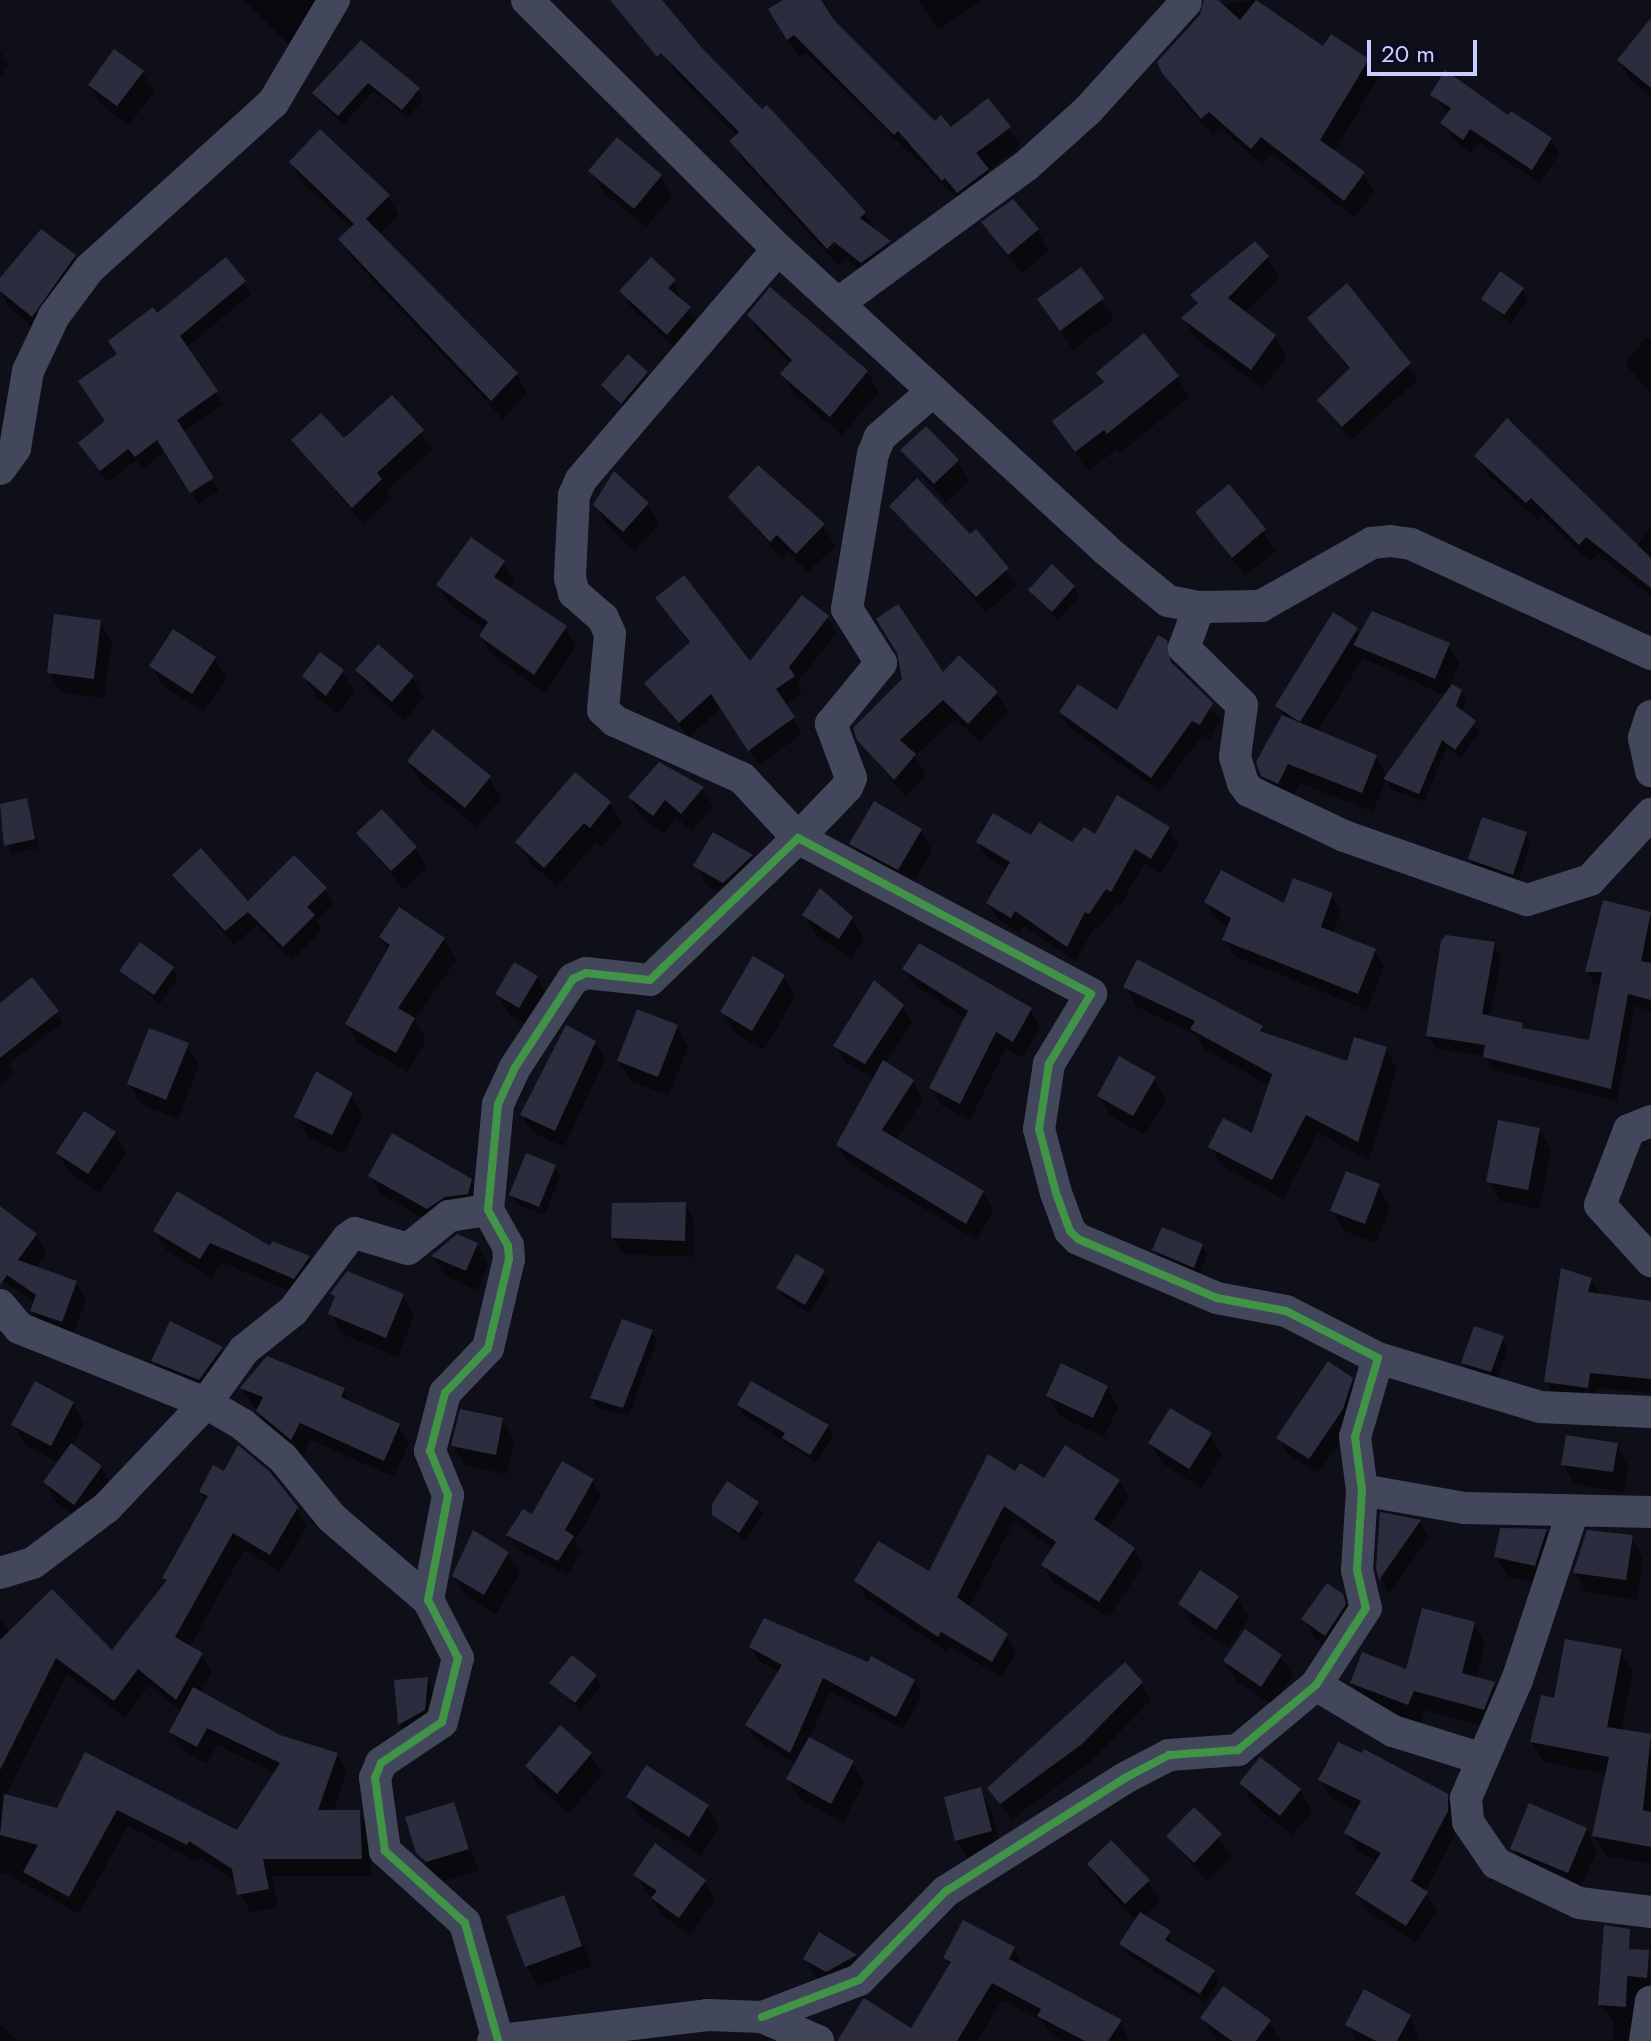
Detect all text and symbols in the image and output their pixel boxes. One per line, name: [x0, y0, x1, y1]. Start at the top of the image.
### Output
scale bar: [1371, 24, 1481, 74]
text: 20 m: [1381, 36, 1435, 71]

